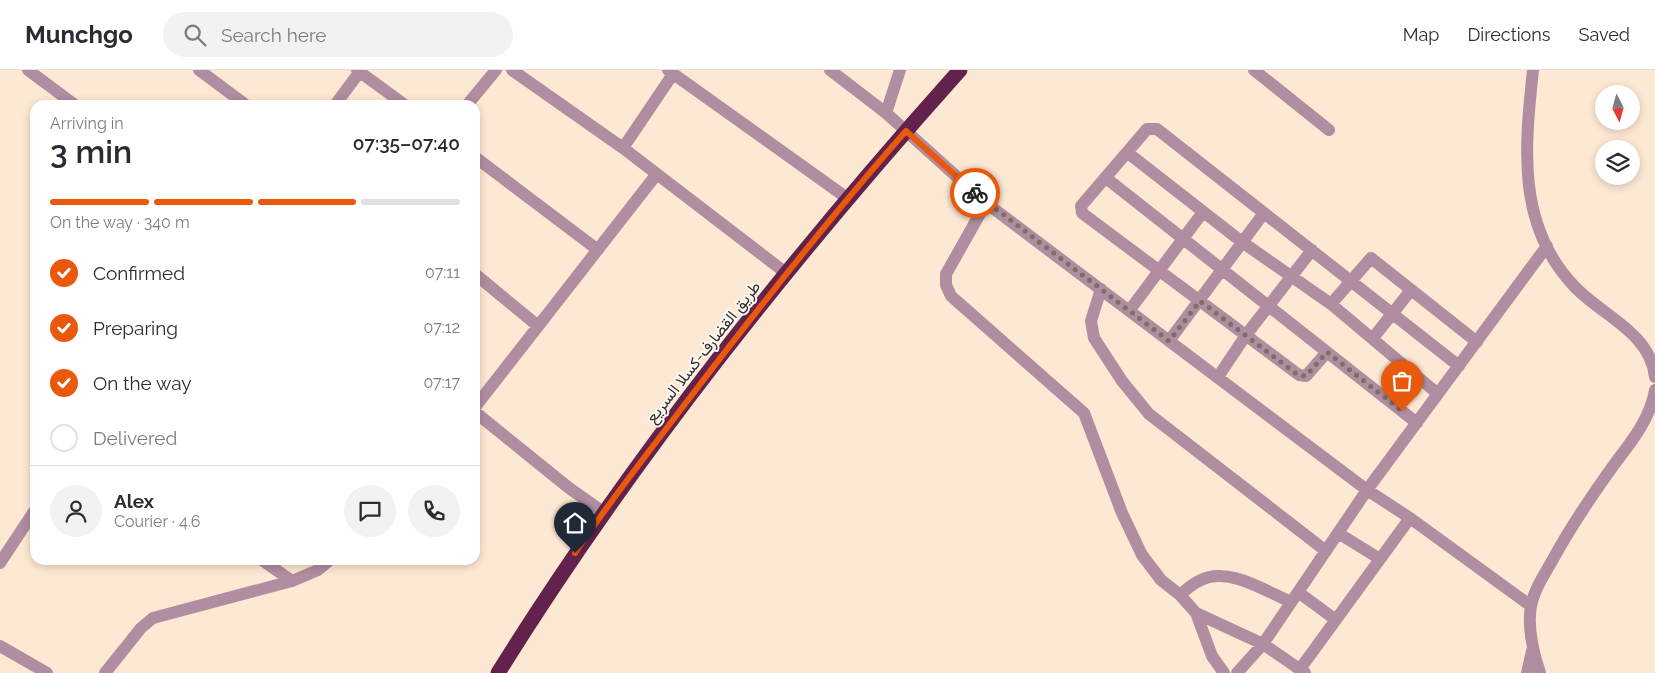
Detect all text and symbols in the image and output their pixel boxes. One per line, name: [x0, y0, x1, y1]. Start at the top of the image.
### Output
search box: [163, 12, 513, 57]
text: Munchgo: [25, 20, 133, 49]
icon: search: [181, 21, 209, 49]
text: Search here: [221, 24, 326, 46]
text: Map: [1403, 24, 1439, 45]
text: Directions: [1467, 24, 1551, 45]
text: Saved: [1579, 24, 1630, 45]
north arrow: [1595, 85, 1640, 130]
map controls: [1595, 85, 1640, 185]
text: Arriving in: [50, 114, 124, 133]
text: 07:35–07:40: [353, 132, 460, 154]
text: 3 min: [50, 133, 132, 170]
button: layers: [1595, 140, 1640, 185]
courier: [950, 168, 1000, 218]
icon: bike: [961, 179, 989, 207]
text: On the way · 340 m: [50, 213, 190, 232]
icon: check: [50, 259, 78, 287]
text: Confirmed: [93, 262, 185, 284]
text: 07:11: [425, 263, 460, 282]
street label: طريق القضارف-كسلا السريع: [642, 277, 766, 428]
icon: check: [50, 314, 78, 342]
text: Preparing: [93, 317, 178, 339]
text: 07:12: [424, 318, 460, 337]
pin: [1381, 360, 1423, 411]
icon: bag: [1388, 367, 1416, 395]
icon: check: [50, 369, 78, 397]
text: On the way: [93, 372, 192, 394]
text: 07:17: [423, 373, 460, 392]
text: Delivered: [93, 427, 177, 449]
button: person: [50, 485, 102, 537]
button: chat: [344, 485, 396, 537]
button: phone: [408, 485, 460, 537]
text: Alex: [114, 490, 154, 512]
pin: [554, 502, 596, 553]
icon: home: [561, 509, 589, 537]
text: Courier · 4.6: [114, 512, 200, 531]

